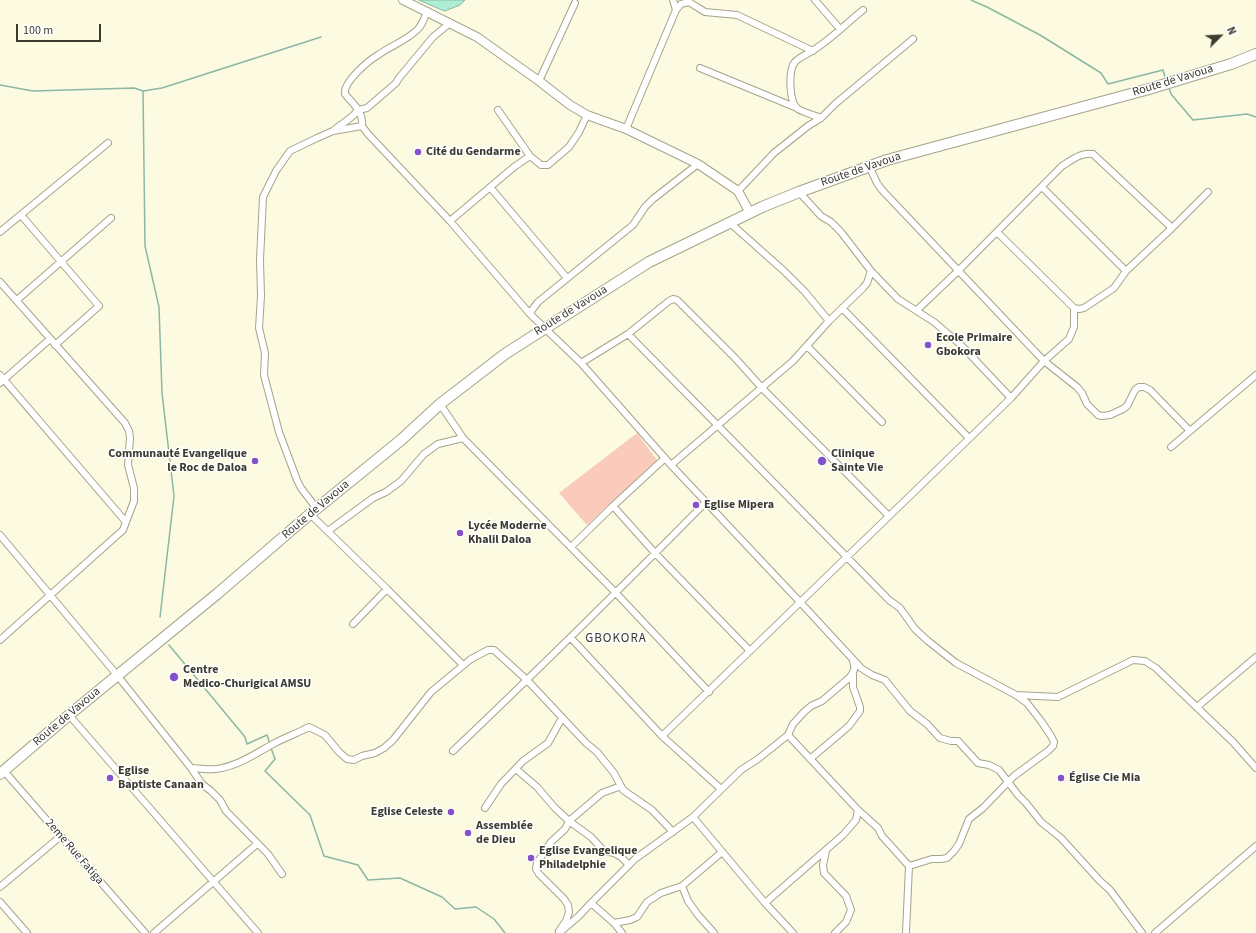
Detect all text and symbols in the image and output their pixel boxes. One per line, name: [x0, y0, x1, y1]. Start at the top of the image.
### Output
scale bar: [18, 16, 103, 42]
north arrow: [1200, 16, 1240, 56]
text: 100 m: [23, 22, 53, 39]
text: N: [1223, 25, 1240, 37]
street label: Route de Vavoua: [1131, 62, 1215, 100]
place label: Cité du Gendarme: [426, 145, 521, 159]
marker: Cité du Gendarme: [413, 147, 423, 157]
street label: Route de Vavoua: [819, 150, 903, 190]
street label: Route de Vavoua: [532, 283, 610, 339]
place label: Ecole Primaire Gbokora: [936, 331, 1012, 359]
marker: Ecole Primaire Gbokora: [923, 340, 933, 350]
place label: Communauté Evangelique le Roc de Daloa: [108, 447, 247, 475]
place label: Clinique Sainte Vie: [831, 447, 883, 475]
marker: Clinique Sainte Vie: [816, 455, 828, 467]
marker: Communauté Evangelique le Roc de Daloa: [250, 456, 260, 466]
street label: Route de Vavoua: [279, 478, 353, 542]
place label: Eglise Mipera: [704, 498, 774, 512]
marker: Eglise Mipera: [691, 500, 701, 510]
place label: Lycée Moderne Khalil Daloa: [468, 519, 547, 547]
marker: Lycée Moderne Khalil Daloa: [455, 528, 465, 538]
district label: GBOKORA: [585, 631, 647, 647]
place label: Centre Medico-Churigical AMSU: [183, 663, 311, 691]
marker: Centre Medico-Churigical AMSU: [168, 671, 180, 683]
street label: Route de Vavoua: [30, 685, 104, 749]
place label: Eglise Baptiste Canaan: [118, 764, 204, 792]
place label: Église Cie Mia: [1069, 771, 1140, 785]
marker: Eglise Baptiste Canaan: [105, 773, 115, 783]
marker: Église Cie Mia: [1056, 773, 1066, 783]
place label: Eglise Celeste: [371, 805, 443, 819]
marker: Eglise Celeste: [446, 807, 456, 817]
street label: 2eme Rue Fatiga: [42, 816, 106, 888]
place label: Assemblée de Dieu: [476, 819, 533, 847]
marker: Assemblée de Dieu: [463, 828, 473, 838]
place label: Eglise Evangelique Philadelphie: [539, 844, 637, 872]
marker: Eglise Evangelique Philadelphie: [526, 853, 536, 863]

